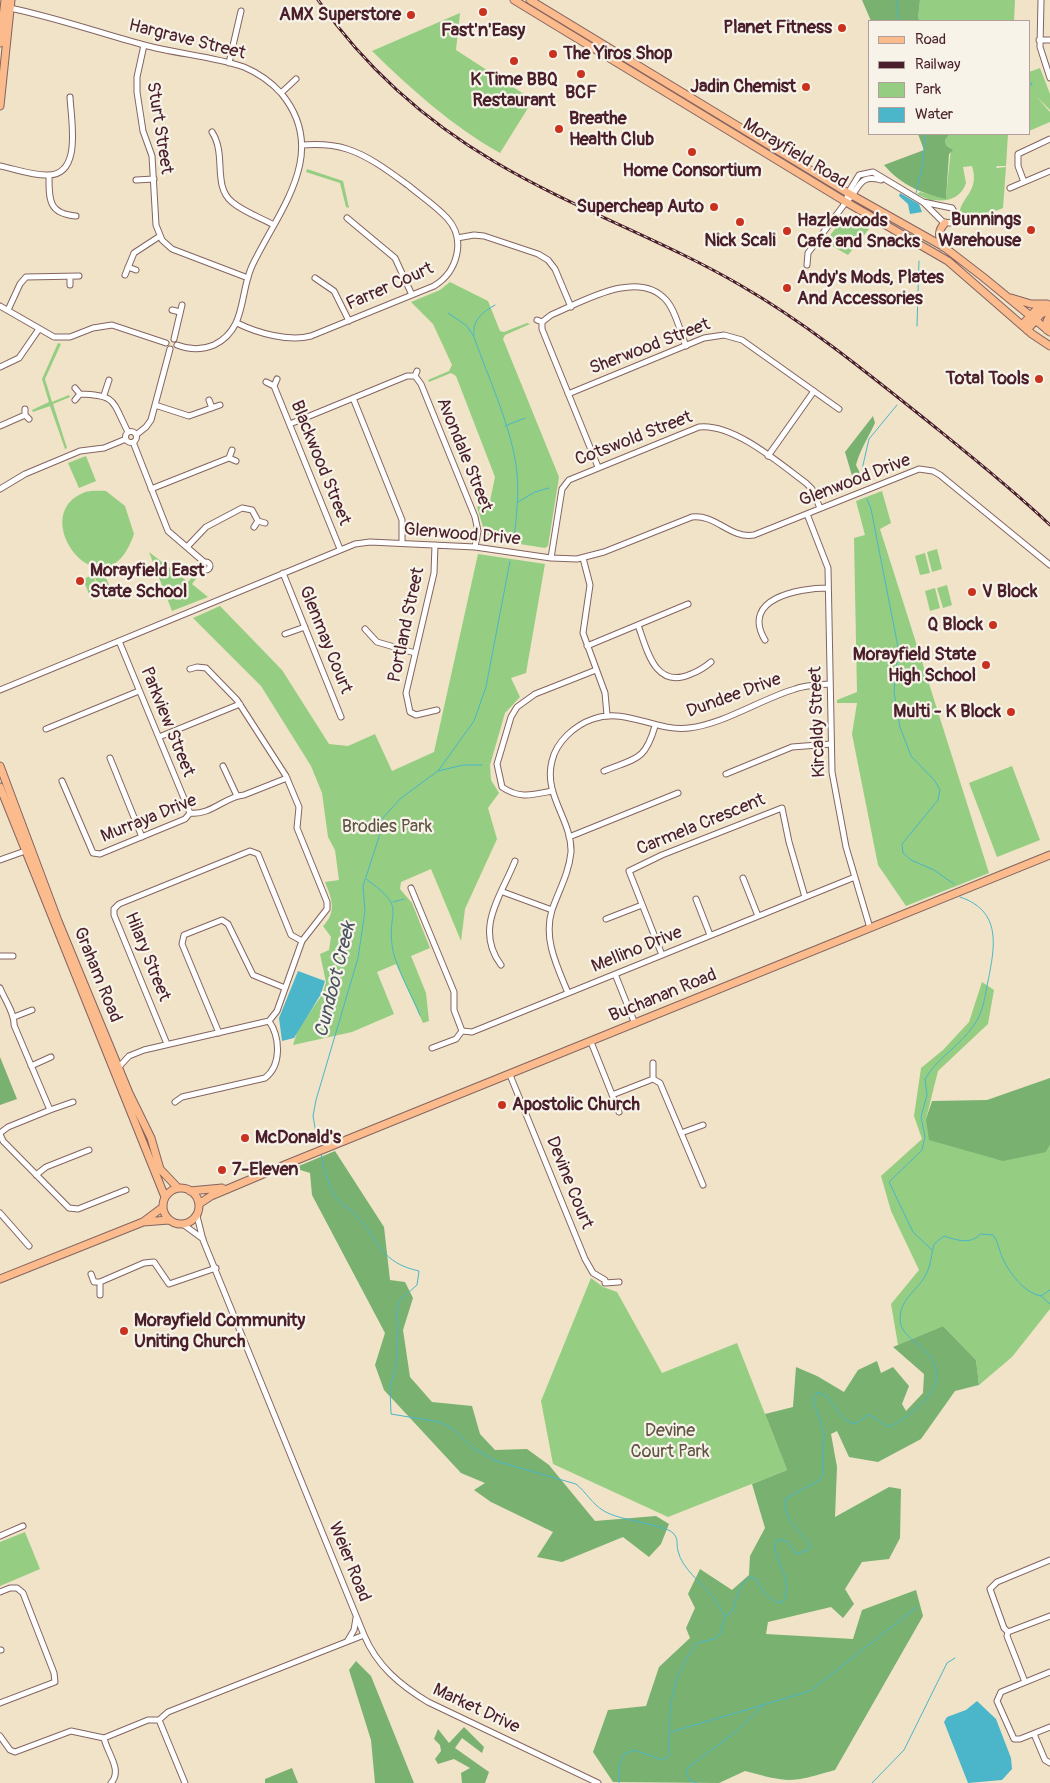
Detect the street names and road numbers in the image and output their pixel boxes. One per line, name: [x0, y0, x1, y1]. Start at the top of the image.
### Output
street label: Hargrave Street: [126, 15, 248, 65]
street label: Sturt Street: [141, 80, 177, 176]
street label: Morayfield Road: [739, 114, 851, 194]
street label: Farrer Court: [343, 258, 437, 316]
street label: Sherwood Street: [587, 314, 713, 380]
street label: Avondale Street: [431, 395, 497, 515]
street label: Blackwood Street: [285, 398, 355, 528]
street label: Cotswold Street: [572, 407, 696, 471]
street label: Glenwood Drive: [796, 450, 914, 512]
street label: Glenwood Drive: [403, 519, 521, 551]
street label: Portland Street: [384, 565, 430, 685]
street label: Glenmay Court: [294, 583, 356, 697]
street label: Parkview Street: [135, 664, 199, 780]
street label: Kircaldy Street: [805, 666, 831, 778]
street label: Dundee Drive: [684, 669, 784, 723]
street label: Carmela Crescent: [634, 789, 768, 861]
street label: Murraya Drive: [98, 790, 200, 848]
street label: Hilary Street: [119, 909, 175, 1005]
street label: Mellino Drive: [588, 922, 686, 978]
street label: Graham Road: [68, 924, 126, 1026]
street label: Buchanan Road: [606, 965, 720, 1027]
street label: Devine Court: [541, 1134, 597, 1232]
street label: Weier Road: [323, 1519, 375, 1605]
street label: Market Drive: [429, 1679, 523, 1739]

